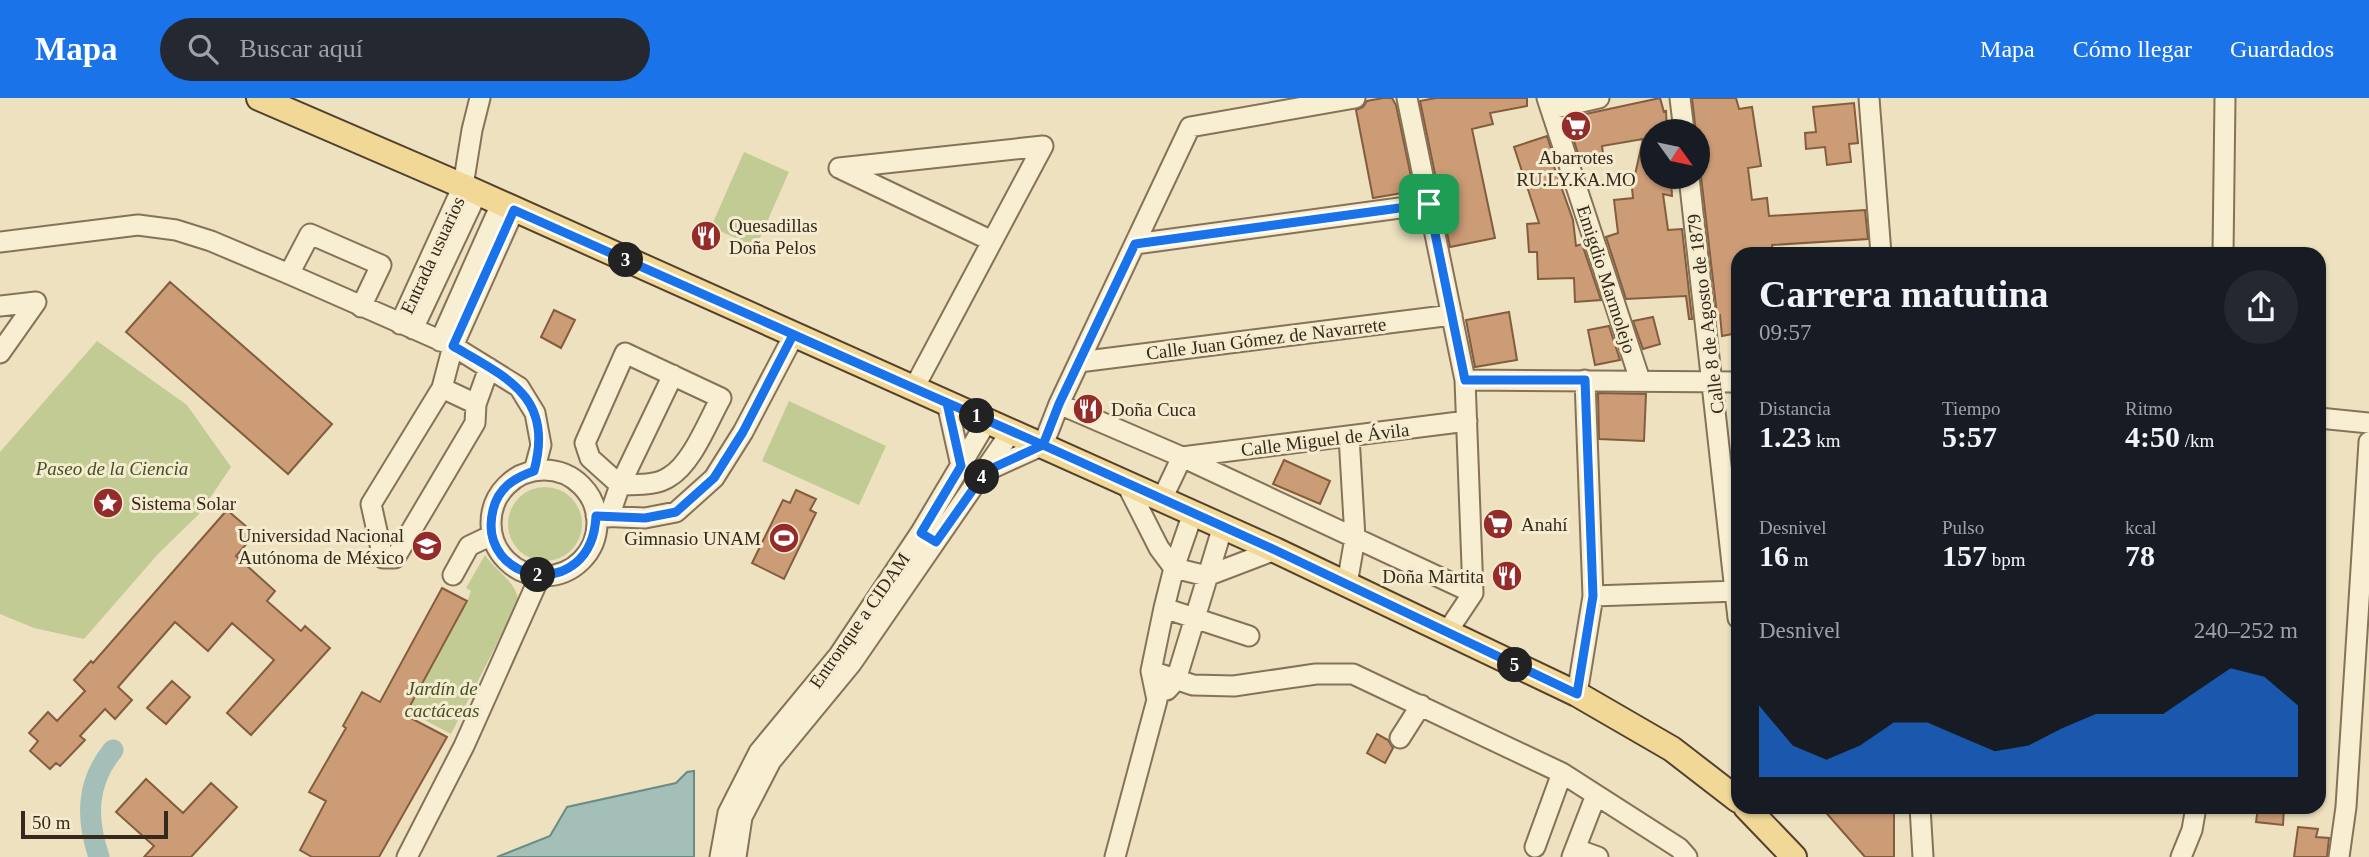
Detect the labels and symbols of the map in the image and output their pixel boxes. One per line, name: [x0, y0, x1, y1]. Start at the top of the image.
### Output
supermarket icon: Abarrotes RU.LY.KA.MO: [1559, 109, 1593, 143]
north arrow: [1640, 119, 1710, 189]
place label: Abarrotes RU.LY.KA.MO: [1516, 147, 1636, 190]
pin: [1399, 174, 1459, 234]
street label: Entrada usuarios: [396, 193, 469, 317]
street label: Emigdio Marmolejo: [1573, 202, 1640, 356]
street label: Calle 8 de Agosto de 1879: [1683, 213, 1728, 415]
place label: Quesadillas Doña Pelos: [729, 215, 818, 258]
restaurant icon: Quesadillas Doña Pelos: [689, 219, 723, 253]
pin: 3: [608, 242, 644, 278]
street label: Calle Juan Gómez de Navarrete: [1145, 313, 1387, 364]
restaurant icon: Doña Cuca: [1071, 392, 1105, 426]
pin: 1: [960, 398, 995, 434]
place label: Doña Cuca: [1111, 399, 1197, 420]
street label: Calle Miguel de Ávila: [1240, 419, 1411, 460]
park label: Paseo de la Ciencia: [35, 458, 188, 479]
pin: 4: [964, 460, 1000, 494]
place icon: Sistema Solar: [91, 486, 125, 520]
place label: Sistema Solar: [131, 493, 237, 514]
supermarket icon: Anahí: [1481, 507, 1515, 541]
place label: Anahí: [1521, 514, 1568, 535]
sports icon: Gimnasio UNAM: [767, 521, 801, 555]
place label: Universidad Nacional Autónoma de México: [238, 525, 404, 568]
place label: Gimnasio UNAM: [624, 528, 761, 549]
school or university icon: Universidad Nacional Autónoma de México: [410, 529, 444, 563]
street label: Entronque a CIDAM: [805, 548, 914, 692]
pin: 2: [520, 558, 556, 592]
restaurant icon: Doña Martita: [1490, 559, 1524, 593]
place label: Doña Martita: [1382, 566, 1485, 587]
pin: 5: [1498, 648, 1532, 682]
park label: Jardín de cactáceas: [405, 678, 479, 721]
scale bar: [21, 808, 168, 840]

